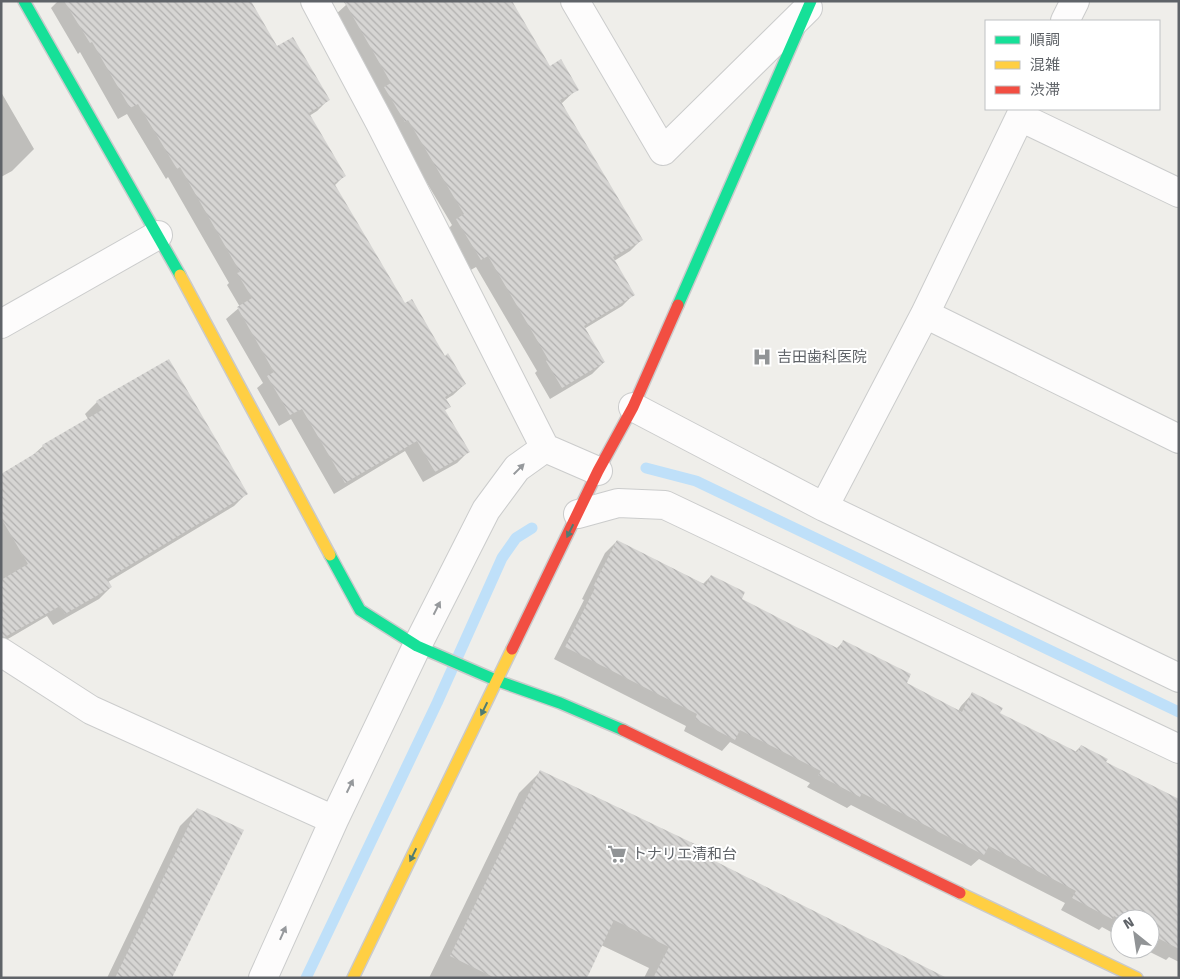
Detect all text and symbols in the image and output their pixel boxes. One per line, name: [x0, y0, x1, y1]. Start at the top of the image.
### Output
legend: [985, 20, 1160, 110]
text: 順調: [1030, 31, 1060, 49]
text: 混雑: [1030, 56, 1060, 74]
text: 渋滞: [1030, 81, 1060, 99]
hospital icon: 吉田歯科医院: [751, 346, 773, 368]
place label: 吉田歯科医院: [777, 348, 867, 366]
one-way arrow: [512, 463, 524, 475]
one-way arrow: [565, 524, 573, 538]
one-way arrow: [433, 601, 441, 615]
one-way arrow: [480, 702, 488, 716]
one-way arrow: [347, 779, 355, 793]
supermarket icon: トナリエ清和台: [606, 843, 628, 865]
place label: トナリエ清和台: [632, 845, 737, 863]
one-way arrow: [409, 848, 417, 862]
north arrow: [1110, 909, 1160, 959]
text: N: [1120, 913, 1137, 933]
one-way arrow: [279, 926, 287, 940]

